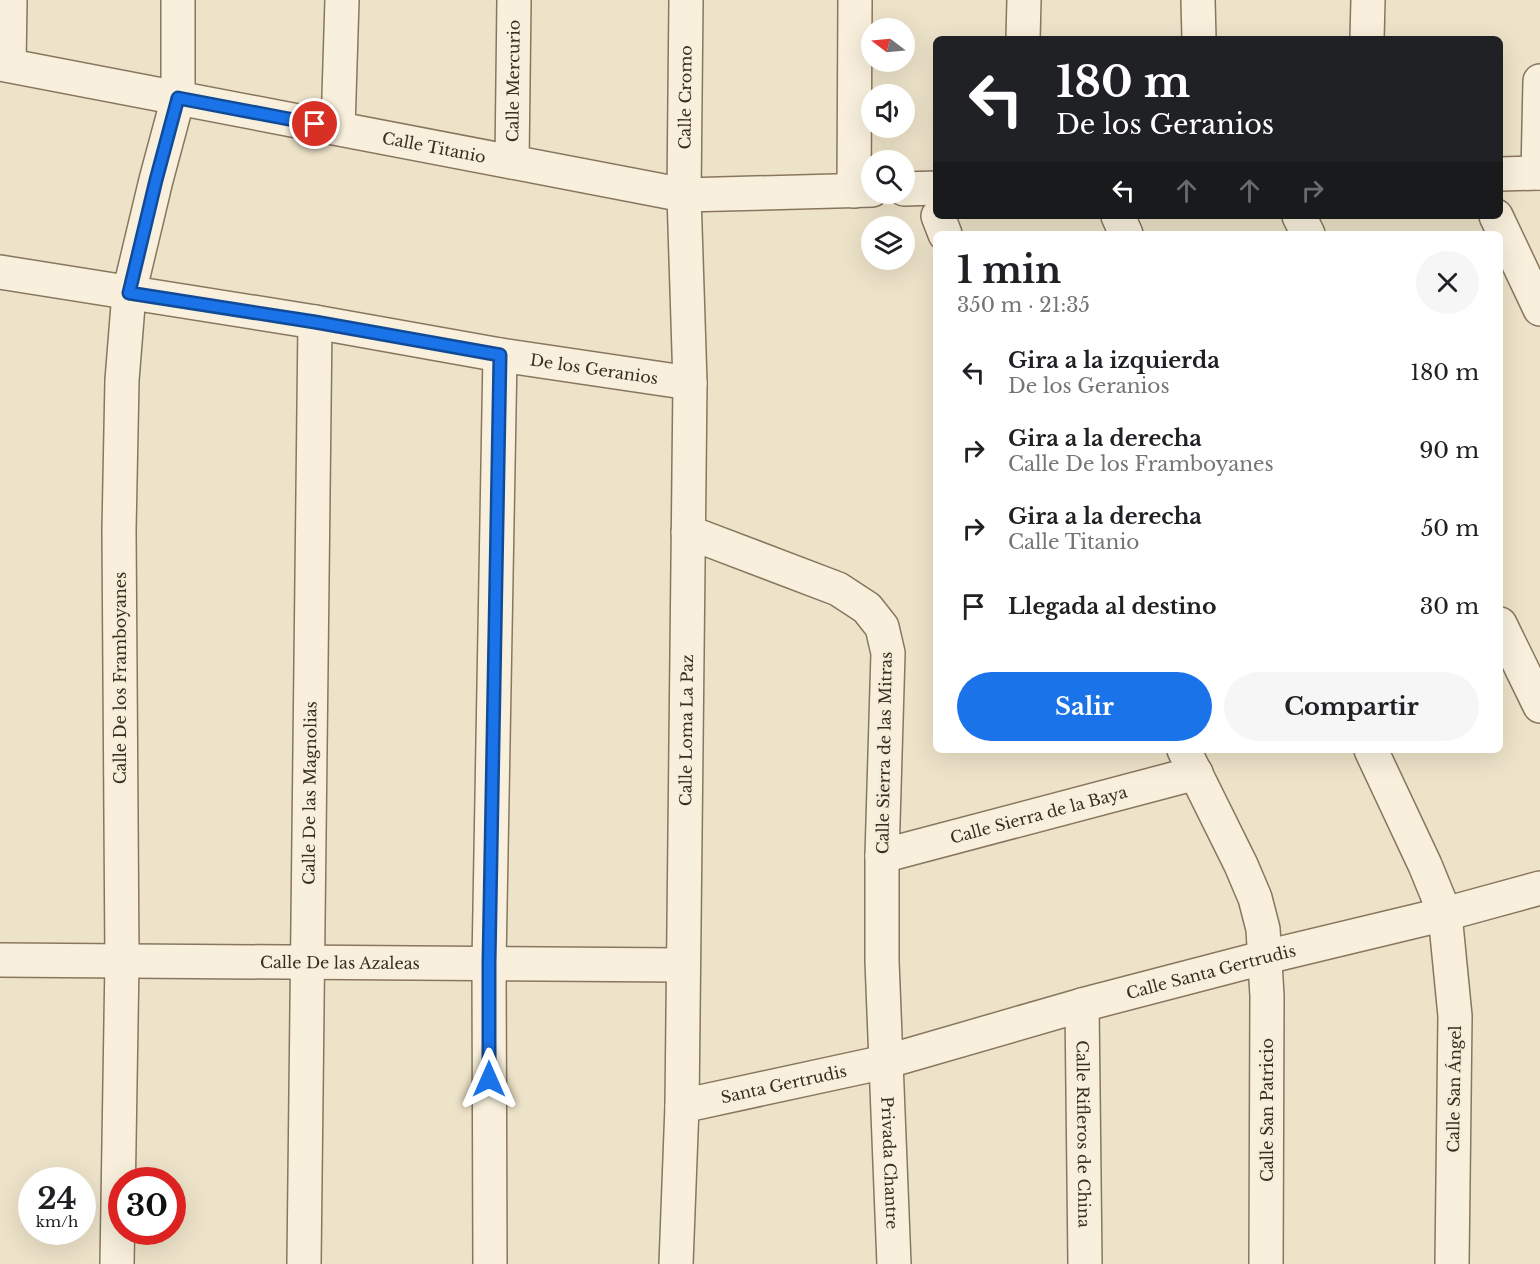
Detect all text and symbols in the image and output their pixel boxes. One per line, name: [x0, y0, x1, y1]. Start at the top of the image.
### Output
north arrow: [861, 18, 915, 72]
map controls: [861, 18, 915, 270]
street label: Calle Mercurio: [502, 20, 524, 142]
street label: Calle Cromo: [674, 45, 696, 150]
text: 180 m: [1056, 56, 1190, 108]
icon: left: [957, 60, 1035, 138]
button: sound: [861, 84, 915, 138]
pin: [289, 98, 340, 149]
icon: arrive: [298, 107, 331, 140]
text: De los Geranios: [1056, 108, 1274, 141]
street label: Calle Titanio: [381, 127, 488, 167]
button: search: [861, 150, 915, 204]
icon: left: [1107, 174, 1140, 207]
icon: ahead: [1170, 174, 1203, 207]
icon: ahead: [1233, 174, 1266, 207]
icon: right: [1296, 174, 1329, 207]
button: layers: [861, 216, 915, 270]
text: 1 min: [957, 248, 1061, 293]
button: close: [1416, 251, 1479, 314]
text: 350 m · 21:35: [957, 293, 1090, 317]
text: Gira a la izquierda: [1008, 347, 1220, 374]
street label: De los Geranios: [529, 350, 660, 388]
icon: left: [957, 356, 990, 389]
text: 180 m: [1410, 359, 1479, 386]
text: De los Geranios: [1008, 374, 1170, 398]
text: Gira a la derecha: [1008, 425, 1202, 452]
icon: right: [957, 434, 990, 467]
text: 90 m: [1419, 437, 1479, 464]
text: Calle De los Framboyanes: [1008, 452, 1274, 476]
text: Gira a la derecha: [1008, 503, 1202, 530]
icon: right: [957, 512, 990, 545]
text: 50 m: [1421, 515, 1479, 542]
text: Calle Titanio: [1008, 530, 1139, 554]
street label: Calle De los Framboyanes: [110, 572, 130, 784]
icon: arrive: [957, 590, 990, 623]
text: Llegada al destino: [1008, 593, 1217, 620]
text: 30 m: [1420, 593, 1479, 620]
street label: Calle Sierra de las Mitras: [872, 652, 896, 854]
street label: Calle Loma La Paz: [675, 654, 697, 806]
button: Salir: [957, 672, 1212, 741]
button: Compartir: [1224, 672, 1479, 741]
street label: Calle De las Magnolias: [298, 701, 321, 885]
street label: Calle Sierra de la Baya: [948, 782, 1129, 848]
street label: Calle Santa Gertrudis: [1124, 940, 1298, 1003]
street label: Calle De las Azaleas: [260, 952, 420, 973]
street label: Calle San Ángel: [1443, 1025, 1465, 1153]
street label: Calle San Patricio: [1257, 1038, 1277, 1182]
street label: Calle Rifleros de China: [1072, 1040, 1095, 1228]
position arrow: [457, 1047, 521, 1111]
street label: Santa Gertrudis: [719, 1061, 848, 1107]
street label: Privada Chantre: [877, 1096, 903, 1230]
speed limit sign: 30: [108, 1167, 186, 1245]
text: 24: [37, 1180, 77, 1217]
text: km/h: [36, 1212, 78, 1231]

